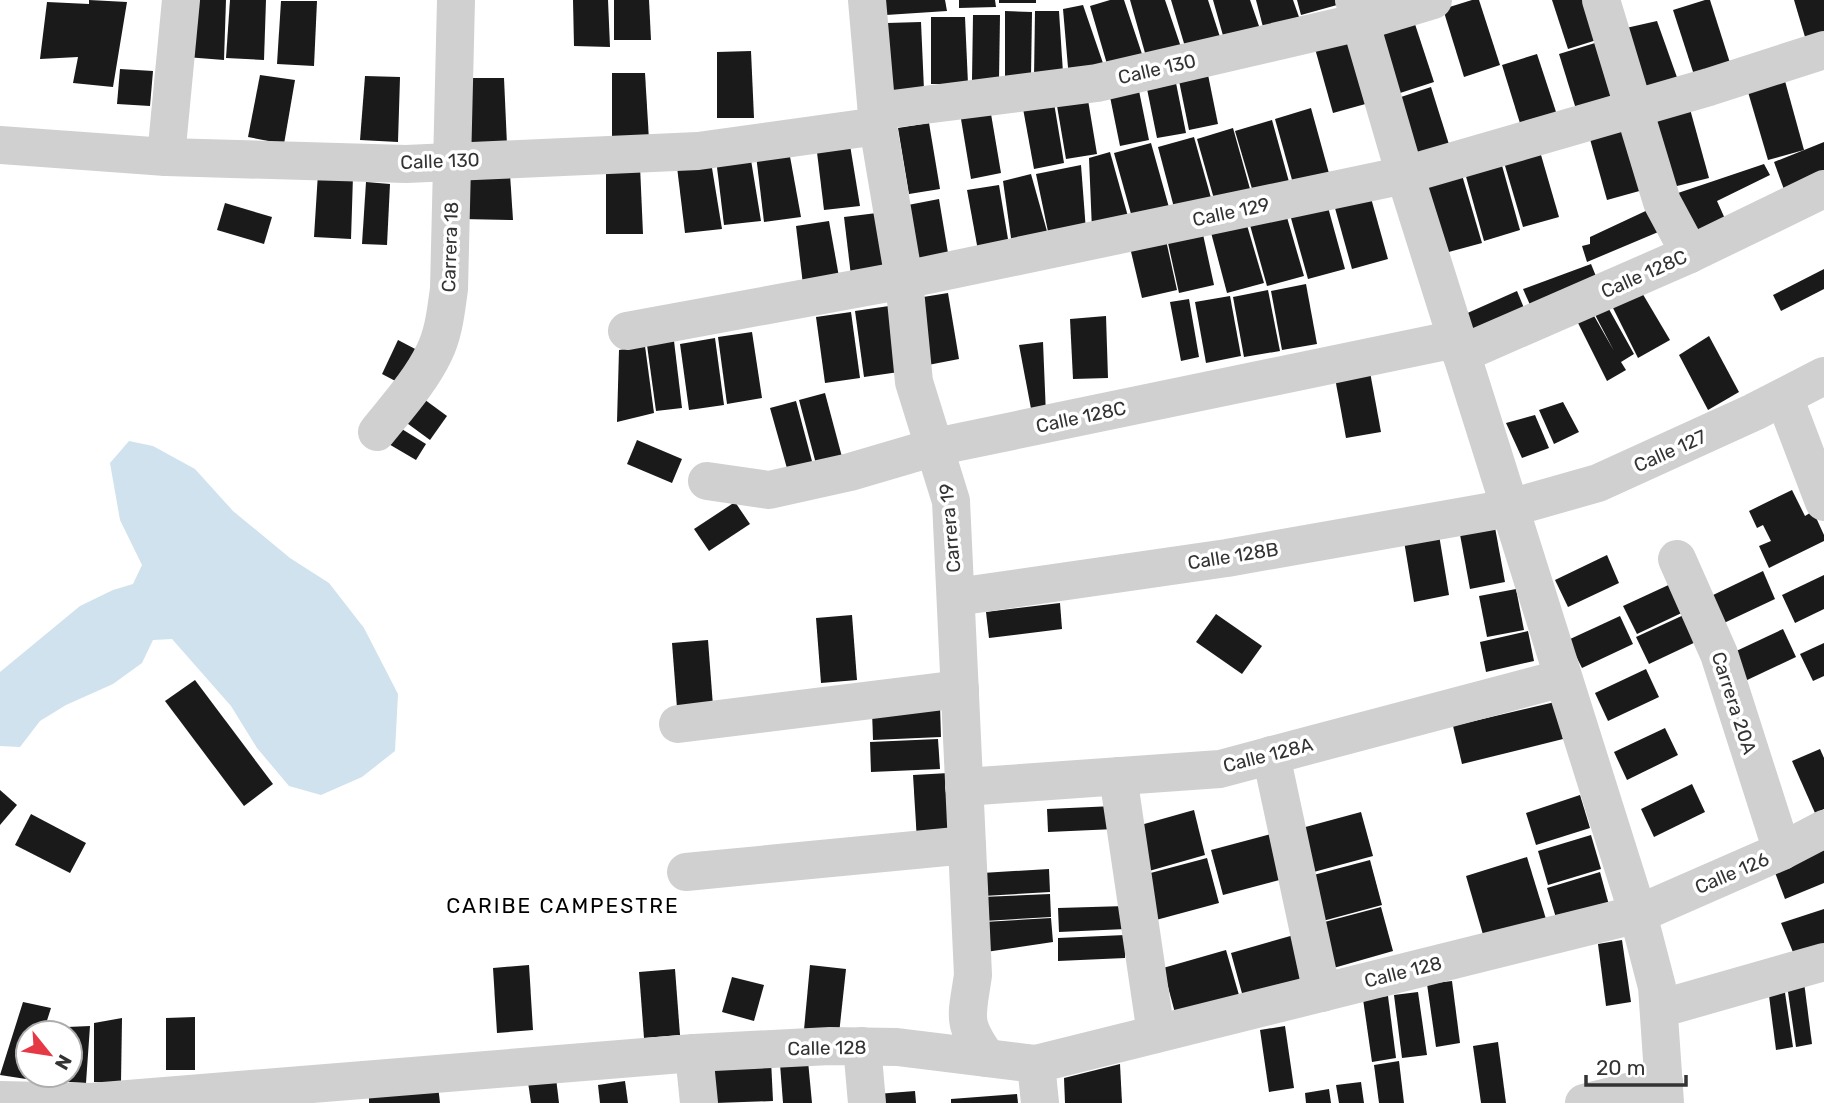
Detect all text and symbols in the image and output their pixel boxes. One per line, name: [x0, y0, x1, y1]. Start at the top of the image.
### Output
street label: Calle 130: [1116, 49, 1198, 89]
street label: Calle 130: [400, 148, 480, 174]
street label: Calle 129: [1190, 193, 1272, 231]
street label: Carrera 18: [437, 201, 463, 293]
street label: Calle 128C: [1597, 245, 1691, 303]
street label: Calle 128C: [1034, 396, 1128, 438]
street label: Calle 127: [1630, 425, 1710, 477]
street label: Carrera 19: [935, 482, 965, 574]
street label: Calle 128B: [1186, 537, 1280, 575]
street label: Carrera 20A: [1707, 649, 1761, 757]
street label: Calle 128A: [1221, 733, 1316, 777]
street label: Calle 126: [1691, 847, 1773, 899]
district label: CARIBE CAMPESTRE: [446, 893, 680, 918]
street label: Calle 128: [1362, 951, 1444, 993]
north arrow: [14, 1019, 84, 1089]
street label: Calle 128: [787, 1036, 867, 1060]
scale bar: [1586, 1044, 1686, 1088]
text: N: [50, 1051, 77, 1074]
text: 20 m: [1596, 1055, 1645, 1080]

